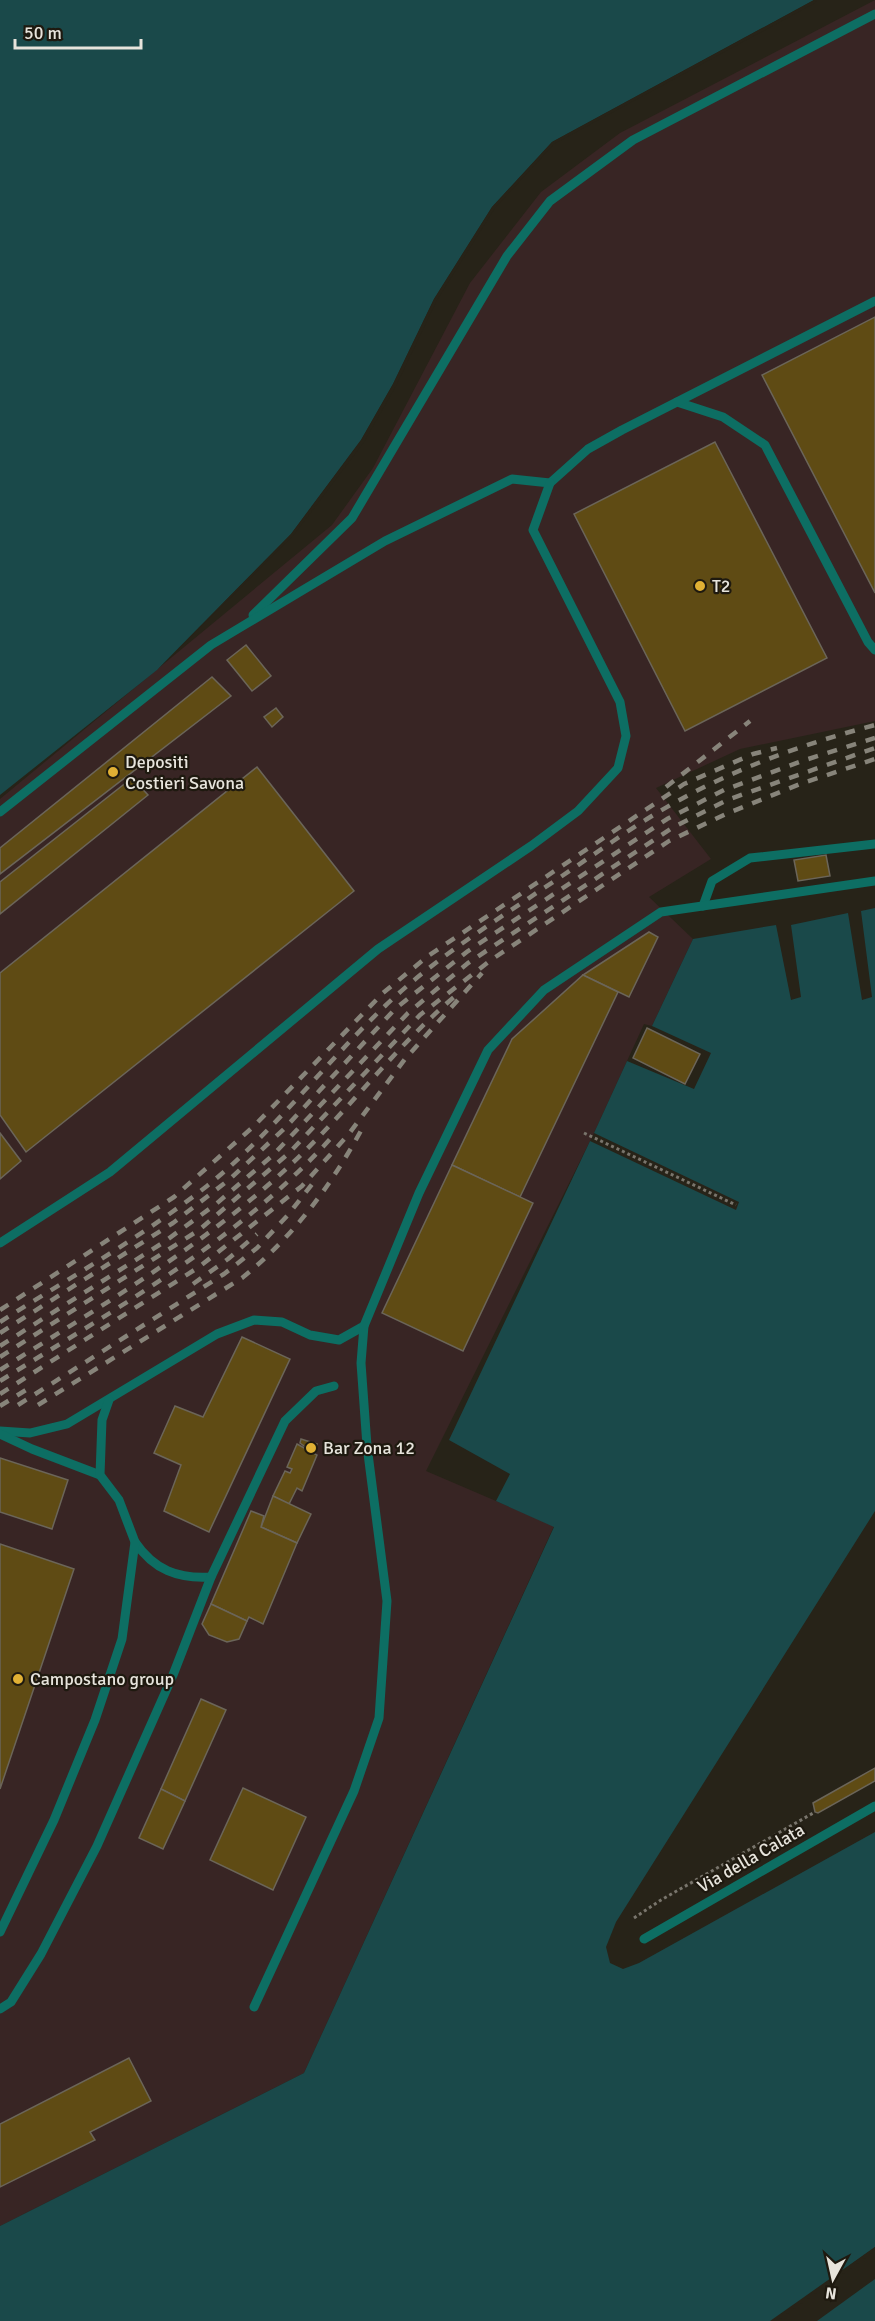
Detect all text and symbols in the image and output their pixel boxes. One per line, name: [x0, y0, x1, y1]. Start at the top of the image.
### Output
scale bar: [15, 12, 141, 50]
text: 50 m: [24, 22, 62, 44]
place label: T2: [712, 575, 731, 597]
marker: T2: [693, 579, 707, 593]
place label: Depositi Costieri Savona: [125, 751, 244, 794]
marker: Depositi Costieri Savona: [106, 765, 120, 779]
place label: Bar Zona 12: [323, 1437, 415, 1459]
marker: Bar Zona 12: [304, 1441, 318, 1455]
place label: Campostano group: [30, 1668, 174, 1690]
marker: Campostano group: [11, 1672, 25, 1686]
street label: Via della Calata: [694, 1819, 808, 1897]
north arrow: [803, 2249, 863, 2309]
text: N: [824, 2282, 838, 2304]

